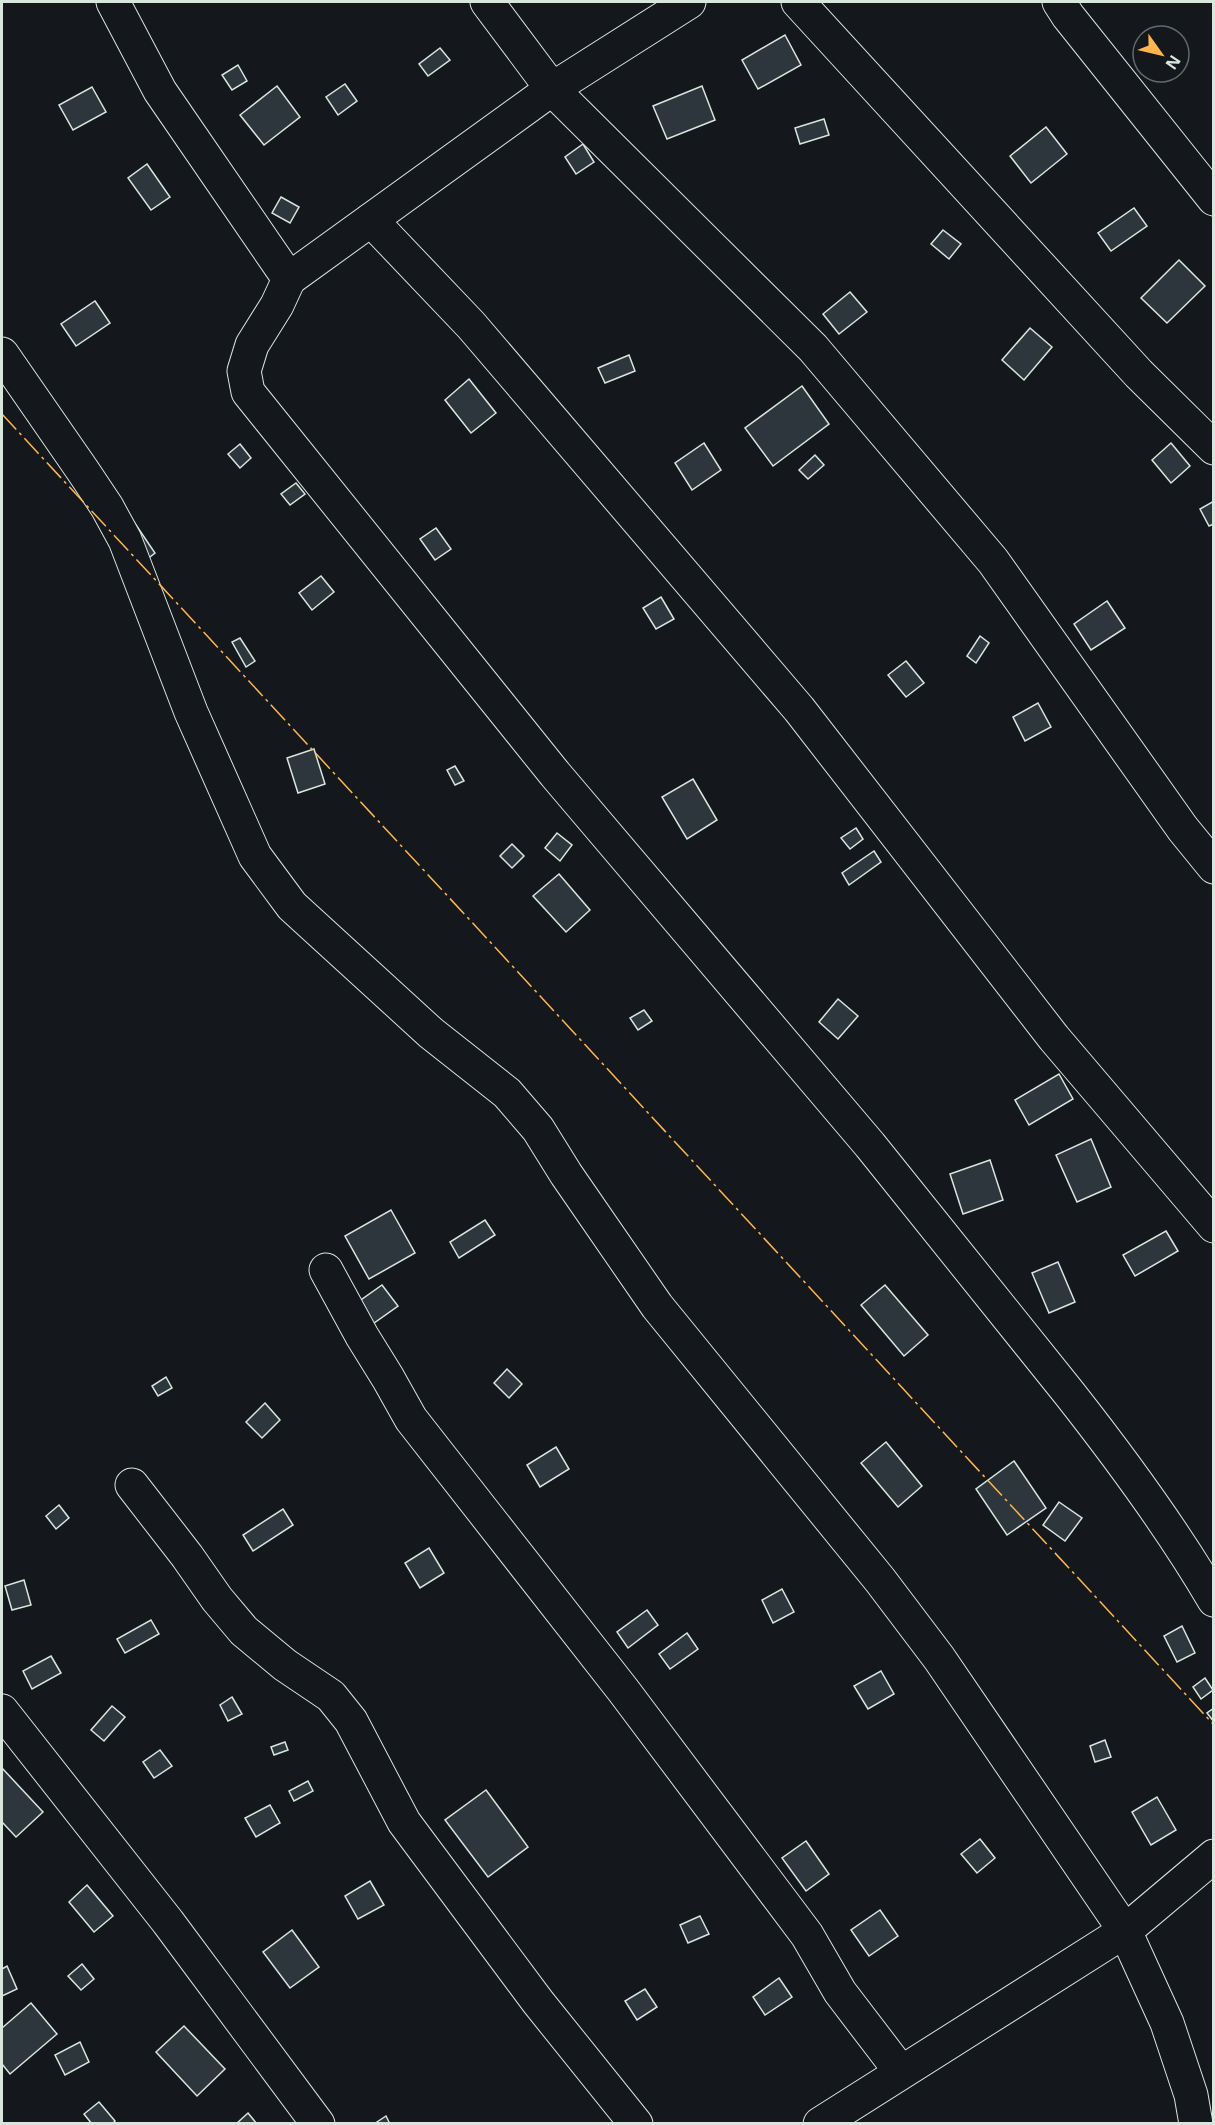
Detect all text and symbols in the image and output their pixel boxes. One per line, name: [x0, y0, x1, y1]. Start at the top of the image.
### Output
north arrow: [1131, 24, 1191, 84]
text: N: [1161, 51, 1186, 74]

